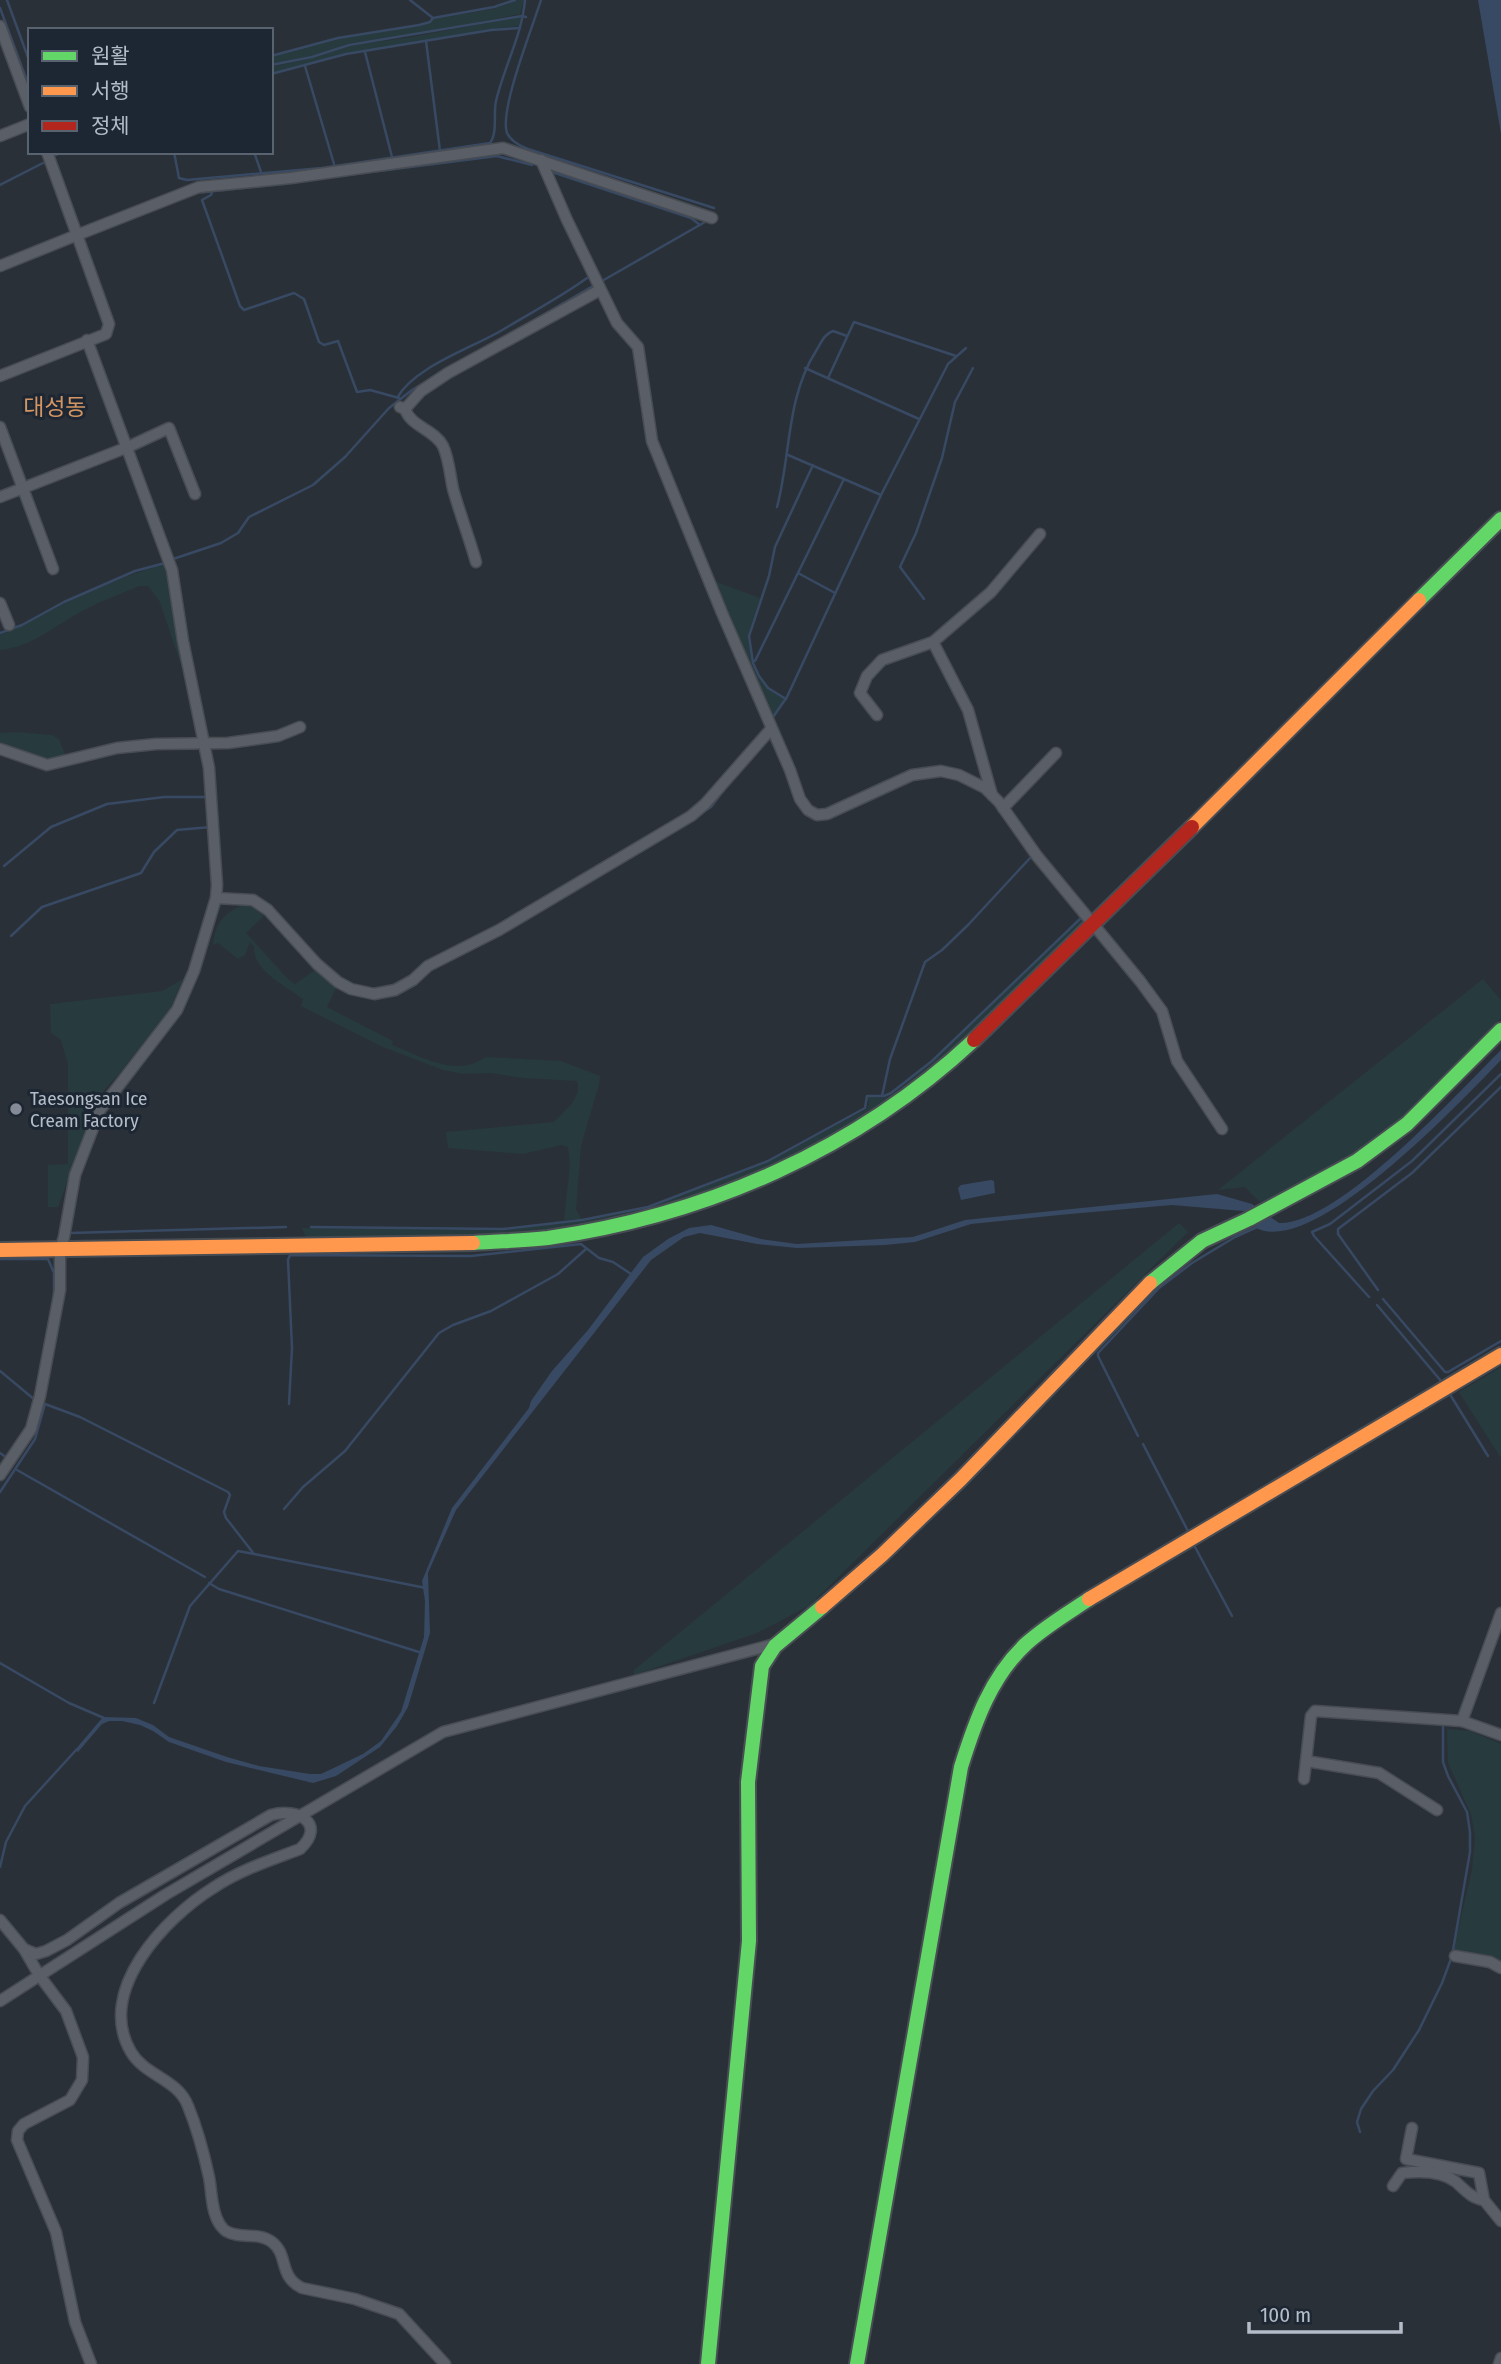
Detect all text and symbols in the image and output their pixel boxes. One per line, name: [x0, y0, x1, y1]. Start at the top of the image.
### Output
legend: [28, 28, 273, 154]
text: 원활: [91, 43, 130, 69]
text: 서행: [91, 78, 130, 104]
text: 정체: [91, 113, 130, 139]
district label: 대성동: [23, 393, 87, 421]
place label: Taesongsan Ice Cream Factory: [30, 1087, 147, 1132]
marker: Taesongsan Ice Cream Factory: [8, 1101, 24, 1117]
scale bar: [1249, 2290, 1401, 2334]
text: 100 m: [1260, 2302, 1311, 2328]

